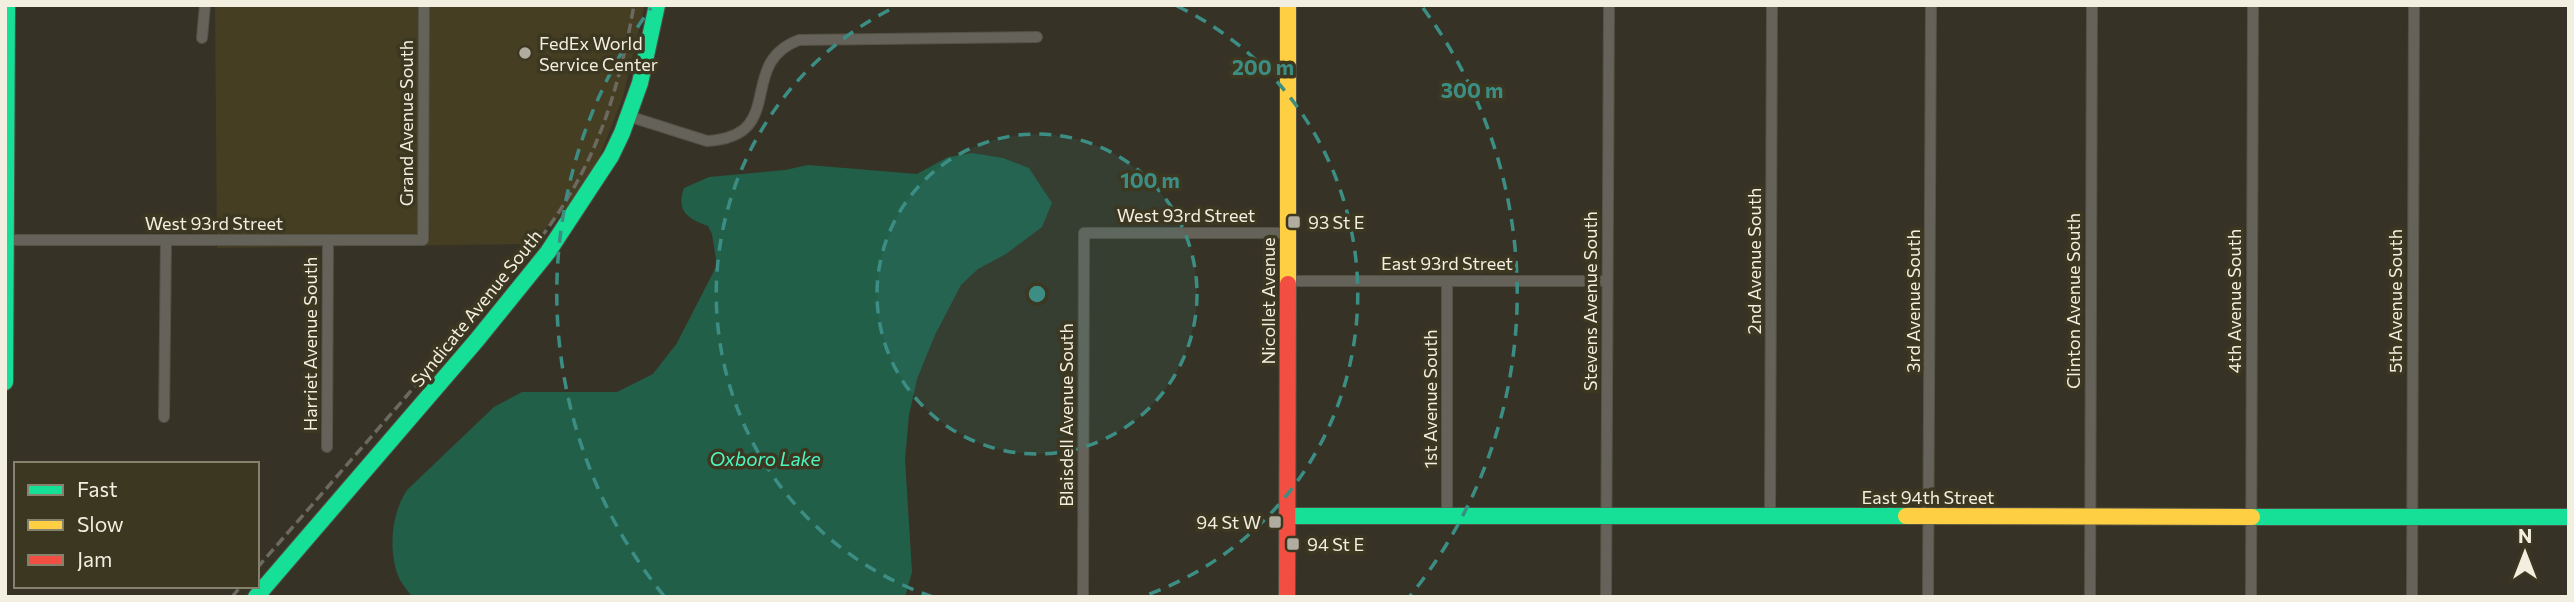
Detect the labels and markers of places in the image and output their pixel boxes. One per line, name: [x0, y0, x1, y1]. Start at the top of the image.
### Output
place label: FedEx World Service Center: [539, 32, 658, 75]
marker: FedEx World Service Center: [517, 45, 533, 61]
place label: 93 St E: [1308, 211, 1364, 233]
marker: 93 St E: [1286, 214, 1302, 230]
centre of rings: [1025, 282, 1049, 306]
place label: 94 St W: [1196, 511, 1261, 533]
marker: 94 St W: [1267, 514, 1283, 530]
place label: 94 St E: [1307, 533, 1364, 555]
marker: 94 St E: [1285, 536, 1301, 552]

